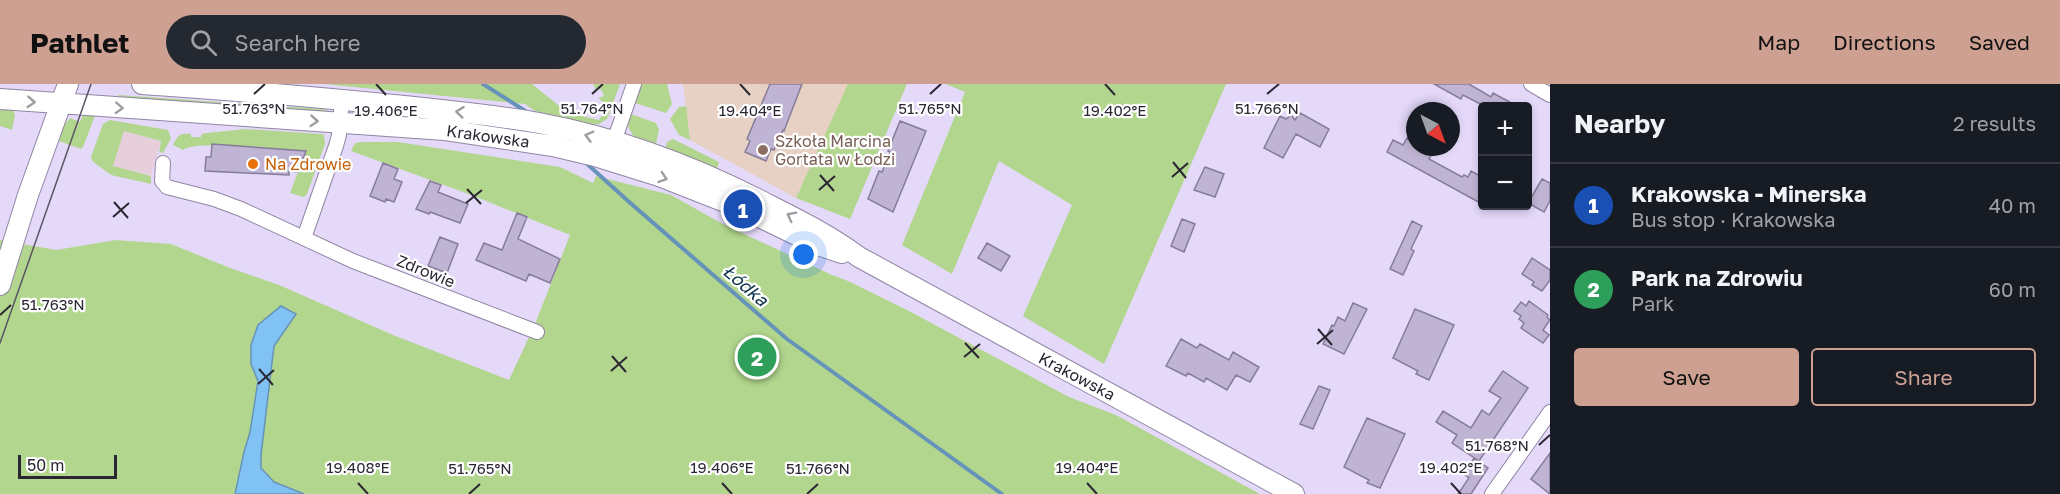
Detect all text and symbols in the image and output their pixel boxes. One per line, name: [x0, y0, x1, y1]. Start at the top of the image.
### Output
search box: [166, 15, 586, 69]
text: Pathlet: [30, 26, 130, 59]
icon: search: [187, 26, 220, 59]
text: Search here: [235, 29, 361, 56]
text: Map: [1757, 29, 1800, 55]
text: Directions: [1833, 29, 1936, 55]
text: Saved: [1969, 29, 2030, 55]
one-way arrow: [26, 95, 35, 108]
text: 51.763°N: [222, 99, 286, 117]
text: 51.764°N: [560, 99, 624, 117]
text: 51.765°N: [898, 99, 962, 117]
text: 51.766°N: [1235, 99, 1299, 117]
one-way arrow: [115, 101, 124, 114]
text: 19.406°E: [354, 101, 418, 119]
text: 19.404°E: [719, 101, 781, 119]
text: 19.402°E: [1083, 101, 1147, 119]
north arrow: [1406, 102, 1460, 156]
map controls: [1478, 102, 1532, 210]
button: +: [1478, 102, 1532, 156]
one-way arrow: [456, 107, 465, 119]
text: Nearby: [1574, 108, 1665, 139]
text: 2 results: [1953, 111, 2036, 135]
one-way arrow: [309, 114, 318, 127]
street label: Krakowska: [445, 120, 531, 152]
one-way arrow: [584, 131, 595, 143]
place label: Szkoła Marcina Gortata w Łodzi: [775, 131, 895, 169]
marker: Szkoła Marcina Gortata w Łodzi: [756, 143, 770, 157]
place label: Na Zdrowie: [265, 154, 351, 174]
button: −: [1478, 156, 1532, 210]
marker: Na Zdrowie: [246, 157, 260, 171]
one-way arrow: [658, 170, 668, 183]
text: Krakowska - Minerska: [1631, 180, 1867, 207]
pin: 1: [724, 186, 762, 232]
text: 1: [1588, 193, 1599, 217]
text: 40 m: [1989, 193, 2036, 217]
text: Bus stop · Krakowska: [1631, 207, 1836, 231]
one-way arrow: [787, 212, 798, 223]
your location: [789, 240, 818, 269]
street label: Zdrowie: [394, 250, 458, 292]
water label: Łódka: [719, 259, 774, 311]
text: Park na Zdrowiu: [1631, 264, 1802, 291]
text: 2: [1587, 277, 1600, 301]
text: 60 m: [1989, 277, 2036, 301]
text: Park: [1631, 291, 1674, 315]
text: 51.763°N: [21, 295, 85, 313]
pin: 2: [738, 334, 777, 380]
street label: Krakowska: [1035, 348, 1119, 404]
button: Save: [1574, 348, 1799, 406]
button: Share: [1811, 348, 2036, 406]
text: 51.768°N: [1465, 436, 1529, 454]
scale bar: [18, 452, 117, 480]
text: 50 m: [27, 455, 64, 475]
text: 19.408°E: [326, 458, 390, 476]
text: 19.406°E: [690, 458, 754, 476]
text: 19.404°E: [1056, 458, 1118, 476]
text: 19.402°E: [1419, 458, 1483, 476]
text: 51.765°N: [448, 459, 512, 477]
text: 51.766°N: [786, 459, 850, 477]

